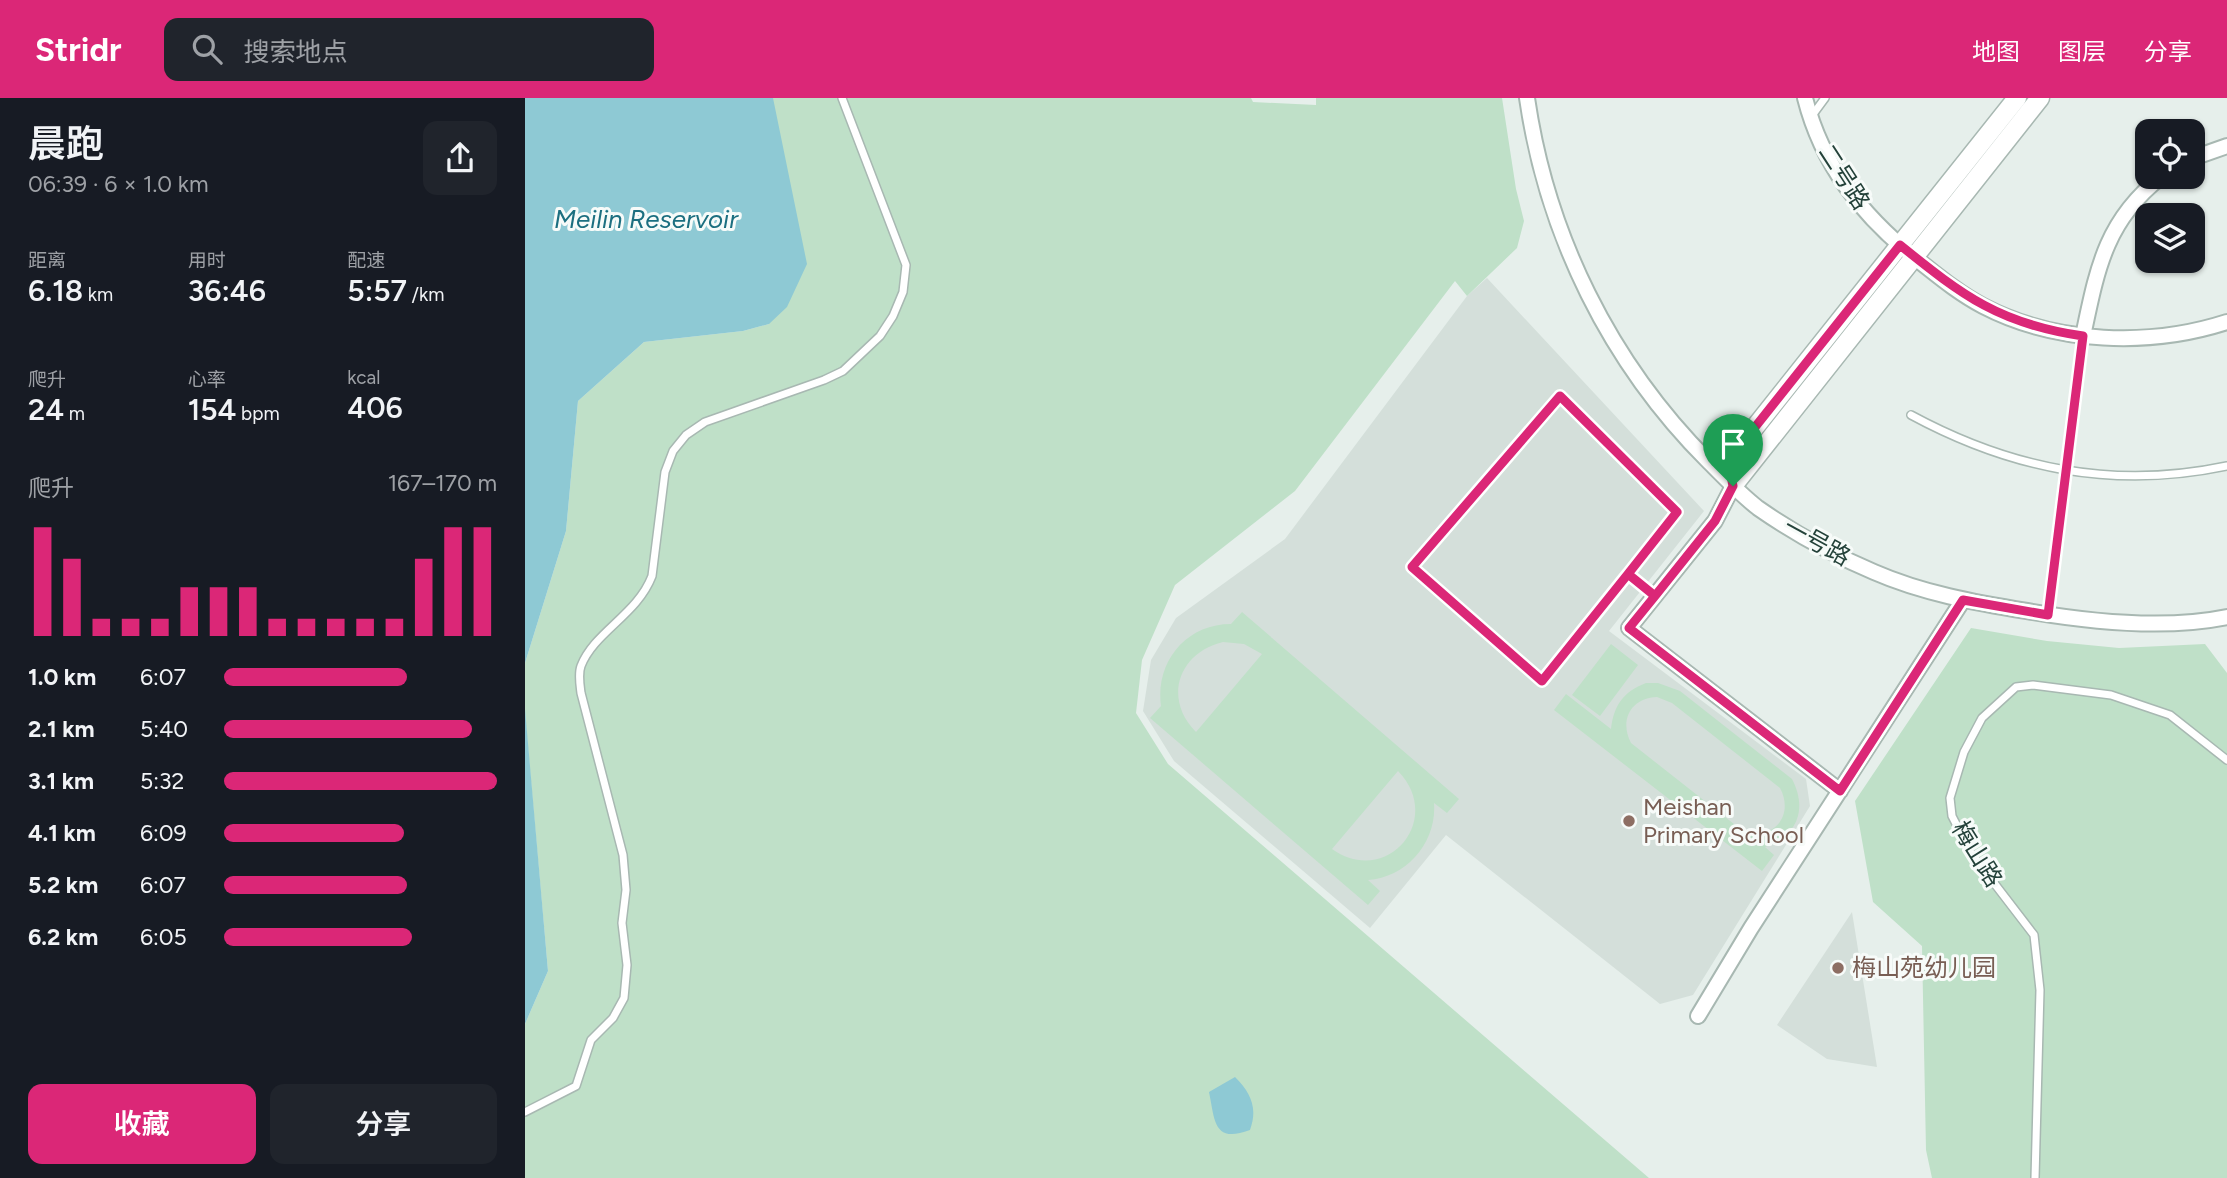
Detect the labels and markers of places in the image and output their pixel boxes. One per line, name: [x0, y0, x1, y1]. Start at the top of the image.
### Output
pin: [1703, 414, 1763, 486]
place label: Meishan Primary School: [1643, 792, 1804, 849]
marker: Meishan Primary School: [1621, 813, 1637, 829]
place label: 梅山苑幼儿园: [1852, 953, 1996, 982]
marker: 梅山苑幼儿园: [1830, 960, 1846, 976]

